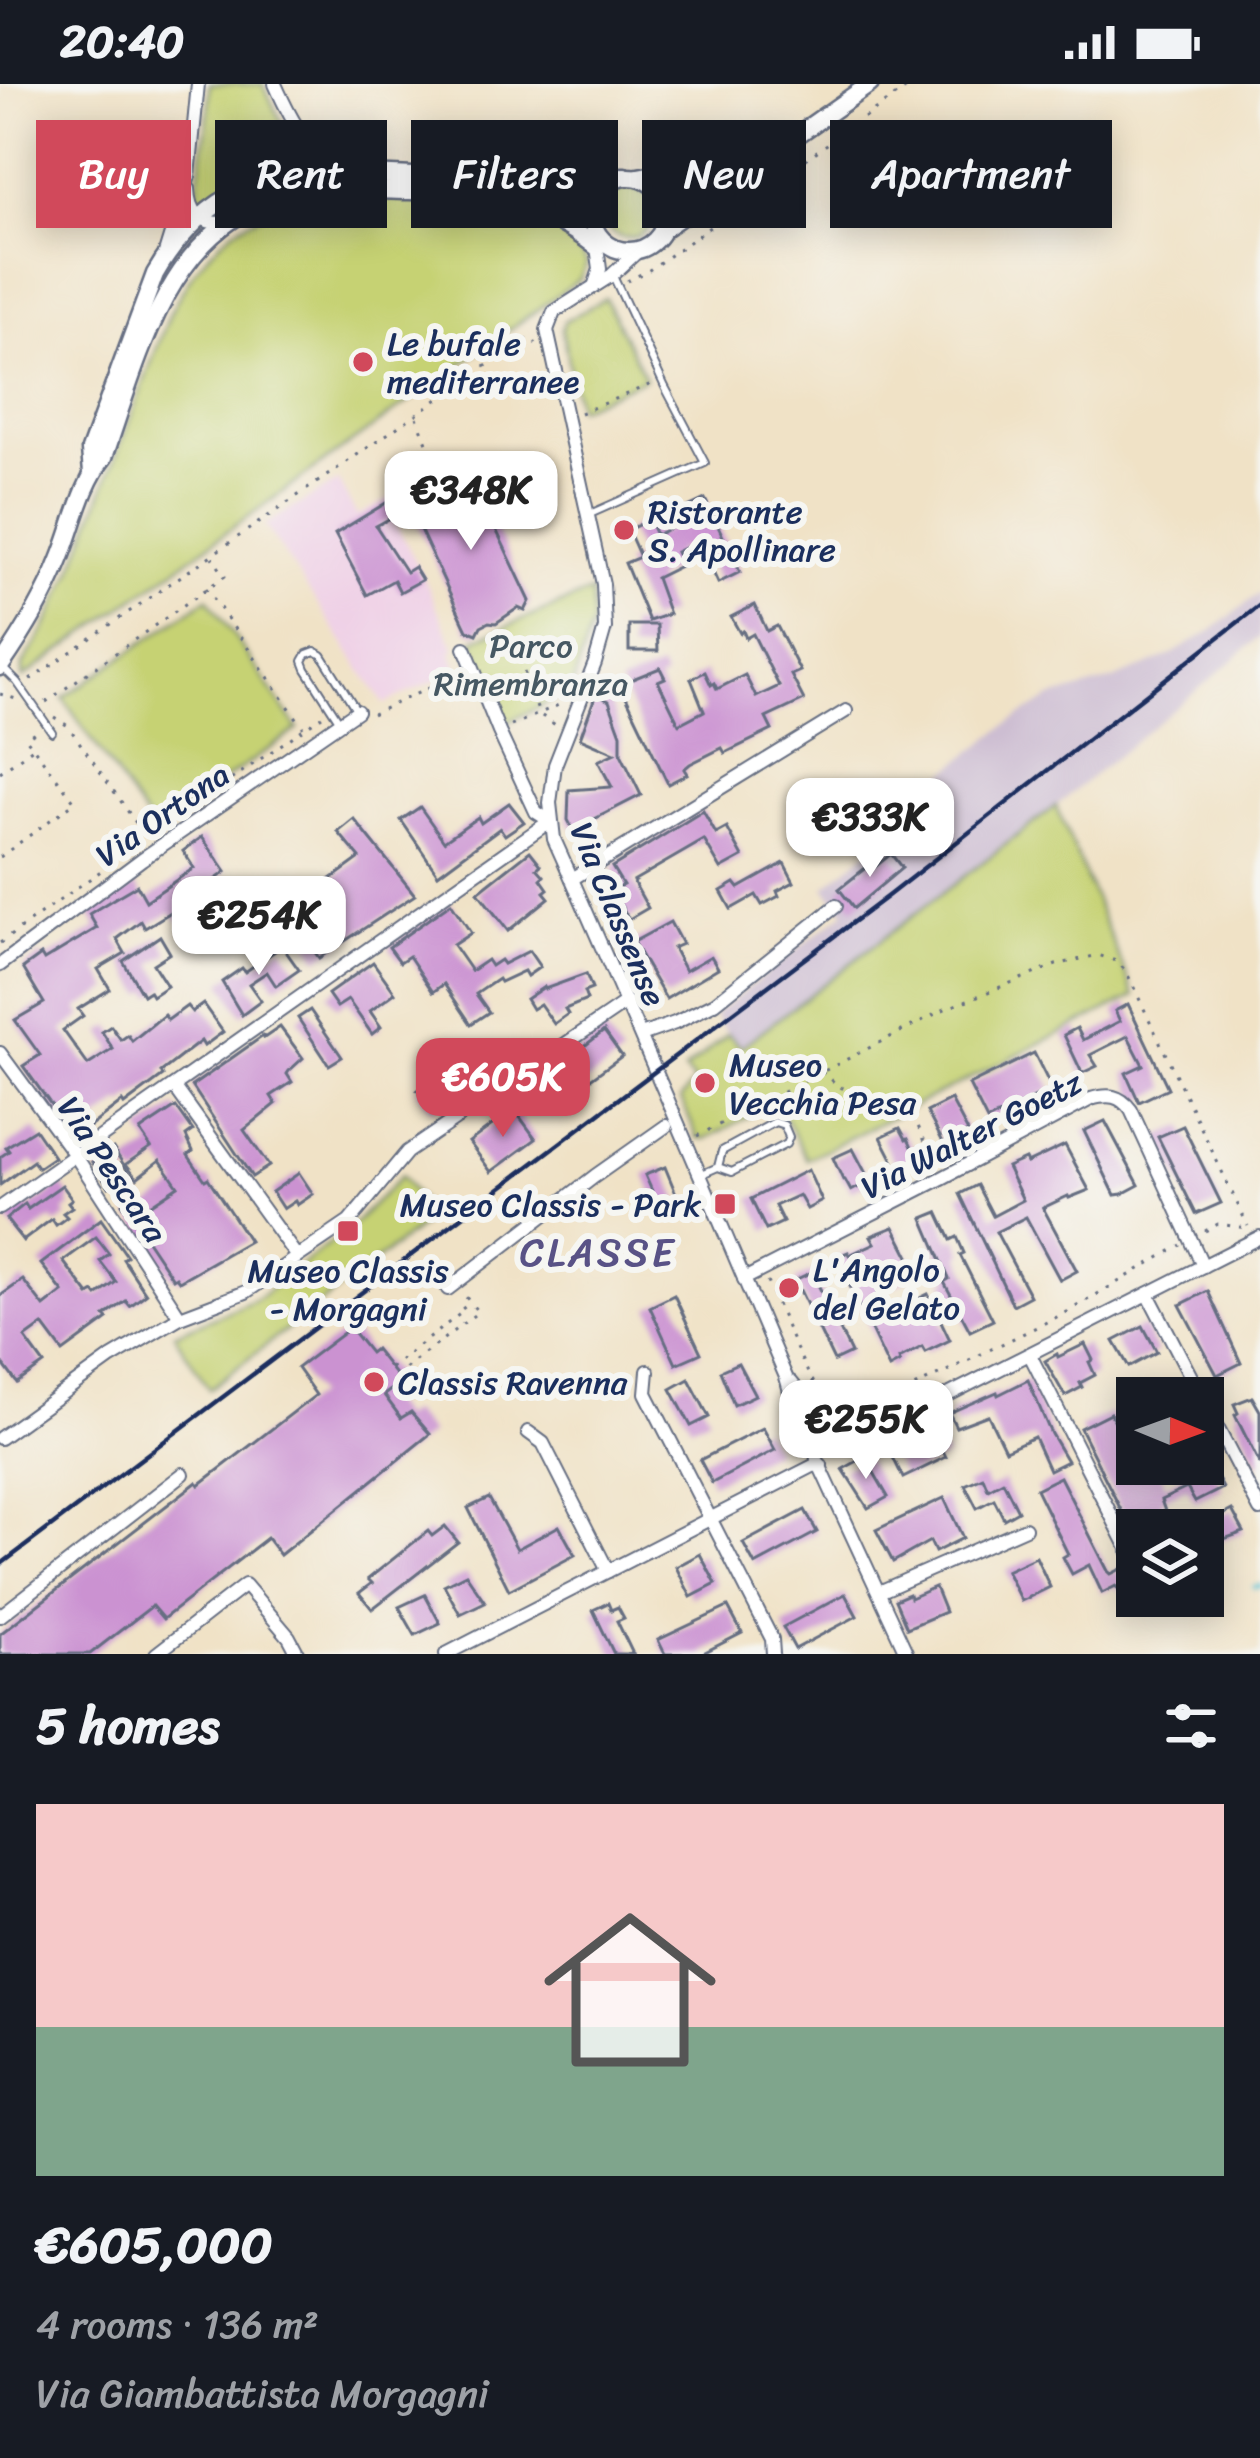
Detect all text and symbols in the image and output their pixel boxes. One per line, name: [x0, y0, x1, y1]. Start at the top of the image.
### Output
text: 20:40: [60, 2, 185, 82]
chip: Buy: [36, 120, 191, 228]
chip: Rent: [215, 120, 387, 228]
chip: Filters: [411, 120, 618, 228]
chip: New: [642, 120, 806, 228]
chip: Apartment: [830, 120, 1112, 228]
place label: Le bufale mediterranee: [387, 315, 580, 411]
marker: Le bufale mediterranee: [350, 349, 376, 375]
pin: €348K: [387, 451, 555, 553]
text: €348K: [412, 455, 530, 524]
place label: Ristorante S. Apollinare: [648, 483, 836, 579]
marker: Ristorante S. Apollinare: [611, 517, 637, 543]
park label: Parco Rimembranza: [434, 617, 628, 713]
street label: Via Ortona: [83, 747, 242, 883]
pin: €333K: [786, 778, 954, 880]
text: €333K: [813, 782, 927, 851]
street label: Via Classense: [553, 813, 683, 1016]
pin: €254K: [175, 876, 343, 978]
text: €254K: [199, 880, 319, 949]
place label: Museo Vecchia Pesa: [729, 1036, 917, 1132]
pin: €605K: [419, 1038, 587, 1140]
text: €605K: [443, 1042, 563, 1111]
street label: Via Walter Goetz: [850, 1053, 1094, 1216]
marker: Museo Vecchia Pesa: [692, 1070, 718, 1096]
street label: Via Pescara: [41, 1084, 183, 1256]
place label: Museo Classis - Park: [400, 1176, 701, 1234]
marker: Museo Classis - Park: [712, 1191, 738, 1217]
marker: Museo Classis - Morgagni: [335, 1218, 361, 1244]
district label: CLASSE: [520, 1218, 676, 1287]
place label: L'Angolo del Gelato: [813, 1241, 960, 1337]
place label: Museo Classis - Morgagni: [247, 1242, 449, 1338]
marker: L'Angolo del Gelato: [776, 1275, 802, 1301]
place label: Classis Ravenna: [398, 1354, 628, 1412]
marker: Classis Ravenna: [361, 1369, 387, 1395]
north arrow: [1116, 1377, 1224, 1485]
map controls: [1116, 1377, 1224, 1617]
pin: €255K: [782, 1380, 950, 1482]
text: €255K: [806, 1384, 926, 1453]
button: layers: [1116, 1509, 1224, 1617]
text: 5 homes: [36, 1681, 219, 1771]
icon: filters: [1158, 1693, 1224, 1759]
icon: home: [522, 1882, 738, 2098]
text: €605,000: [36, 2200, 273, 2290]
text: 4 rooms · 136 m²: [36, 2290, 319, 2359]
text: Via Giambattista Morgagni: [36, 2359, 489, 2428]

